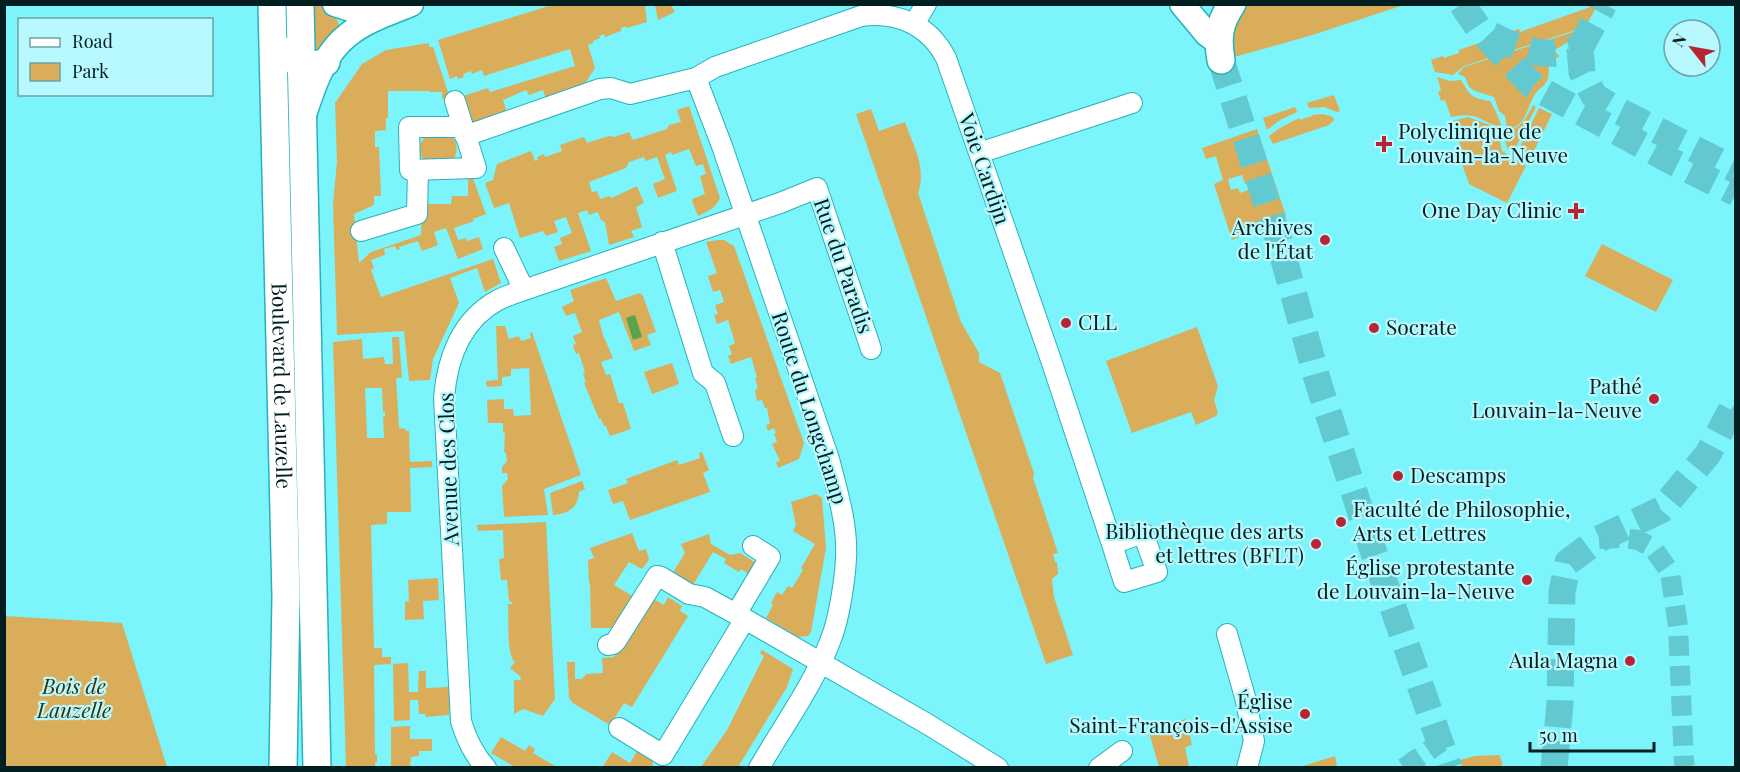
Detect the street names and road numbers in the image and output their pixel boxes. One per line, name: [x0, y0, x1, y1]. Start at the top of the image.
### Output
street label: Voie Cardijn: [953, 108, 1018, 228]
street label: Rue du Paradis: [809, 194, 881, 337]
street label: Boulevard de Lauzelle: [267, 282, 299, 489]
street label: Route du Longchamp: [767, 307, 855, 507]
street label: Avenue des Clos: [430, 392, 464, 547]

